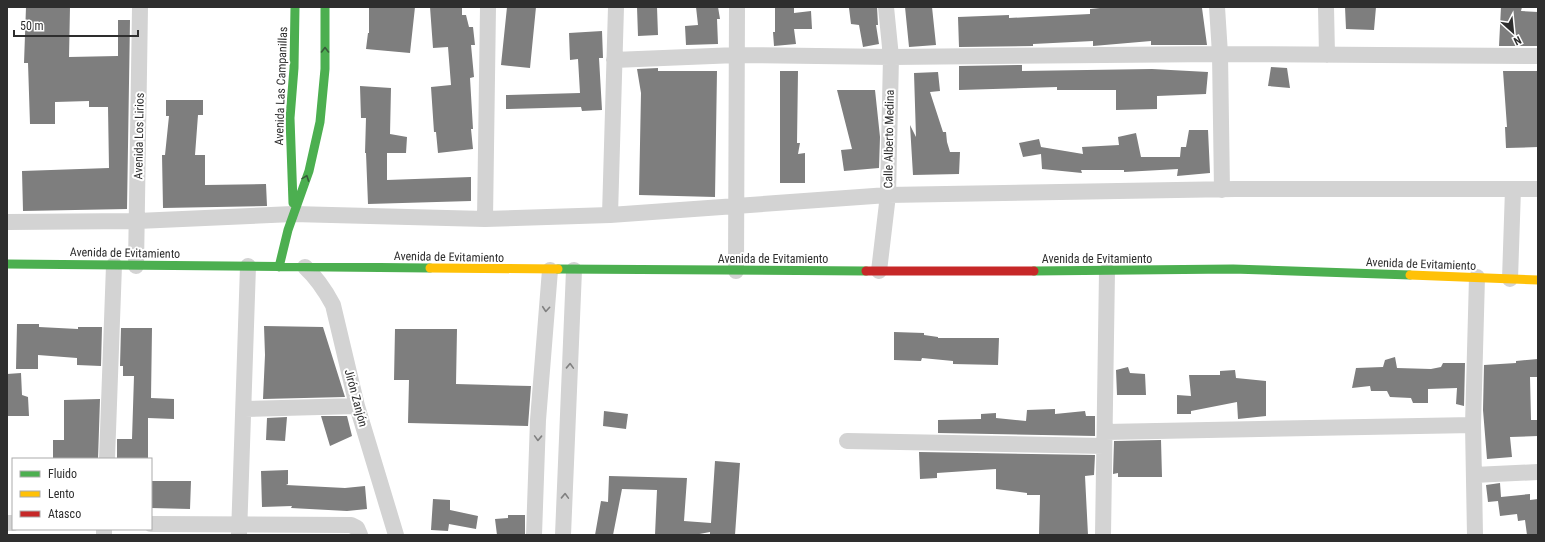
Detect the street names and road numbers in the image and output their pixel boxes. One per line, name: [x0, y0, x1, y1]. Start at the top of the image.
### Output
street label: Avenida Las Campanillas: [272, 27, 290, 145]
street label: Calle Alberto Medina: [881, 89, 897, 189]
street label: Avenida Los Lirios: [131, 93, 147, 179]
street label: Avenida de Evitamiento: [70, 245, 180, 261]
street label: Avenida de Evitamiento: [394, 249, 504, 265]
street label: Avenida de Evitamiento: [718, 252, 828, 266]
street label: Avenida de Evitamiento: [1042, 252, 1152, 266]
street label: Avenida de Evitamiento: [1366, 255, 1476, 273]
street label: Jirón Zanjón: [342, 368, 370, 429]

